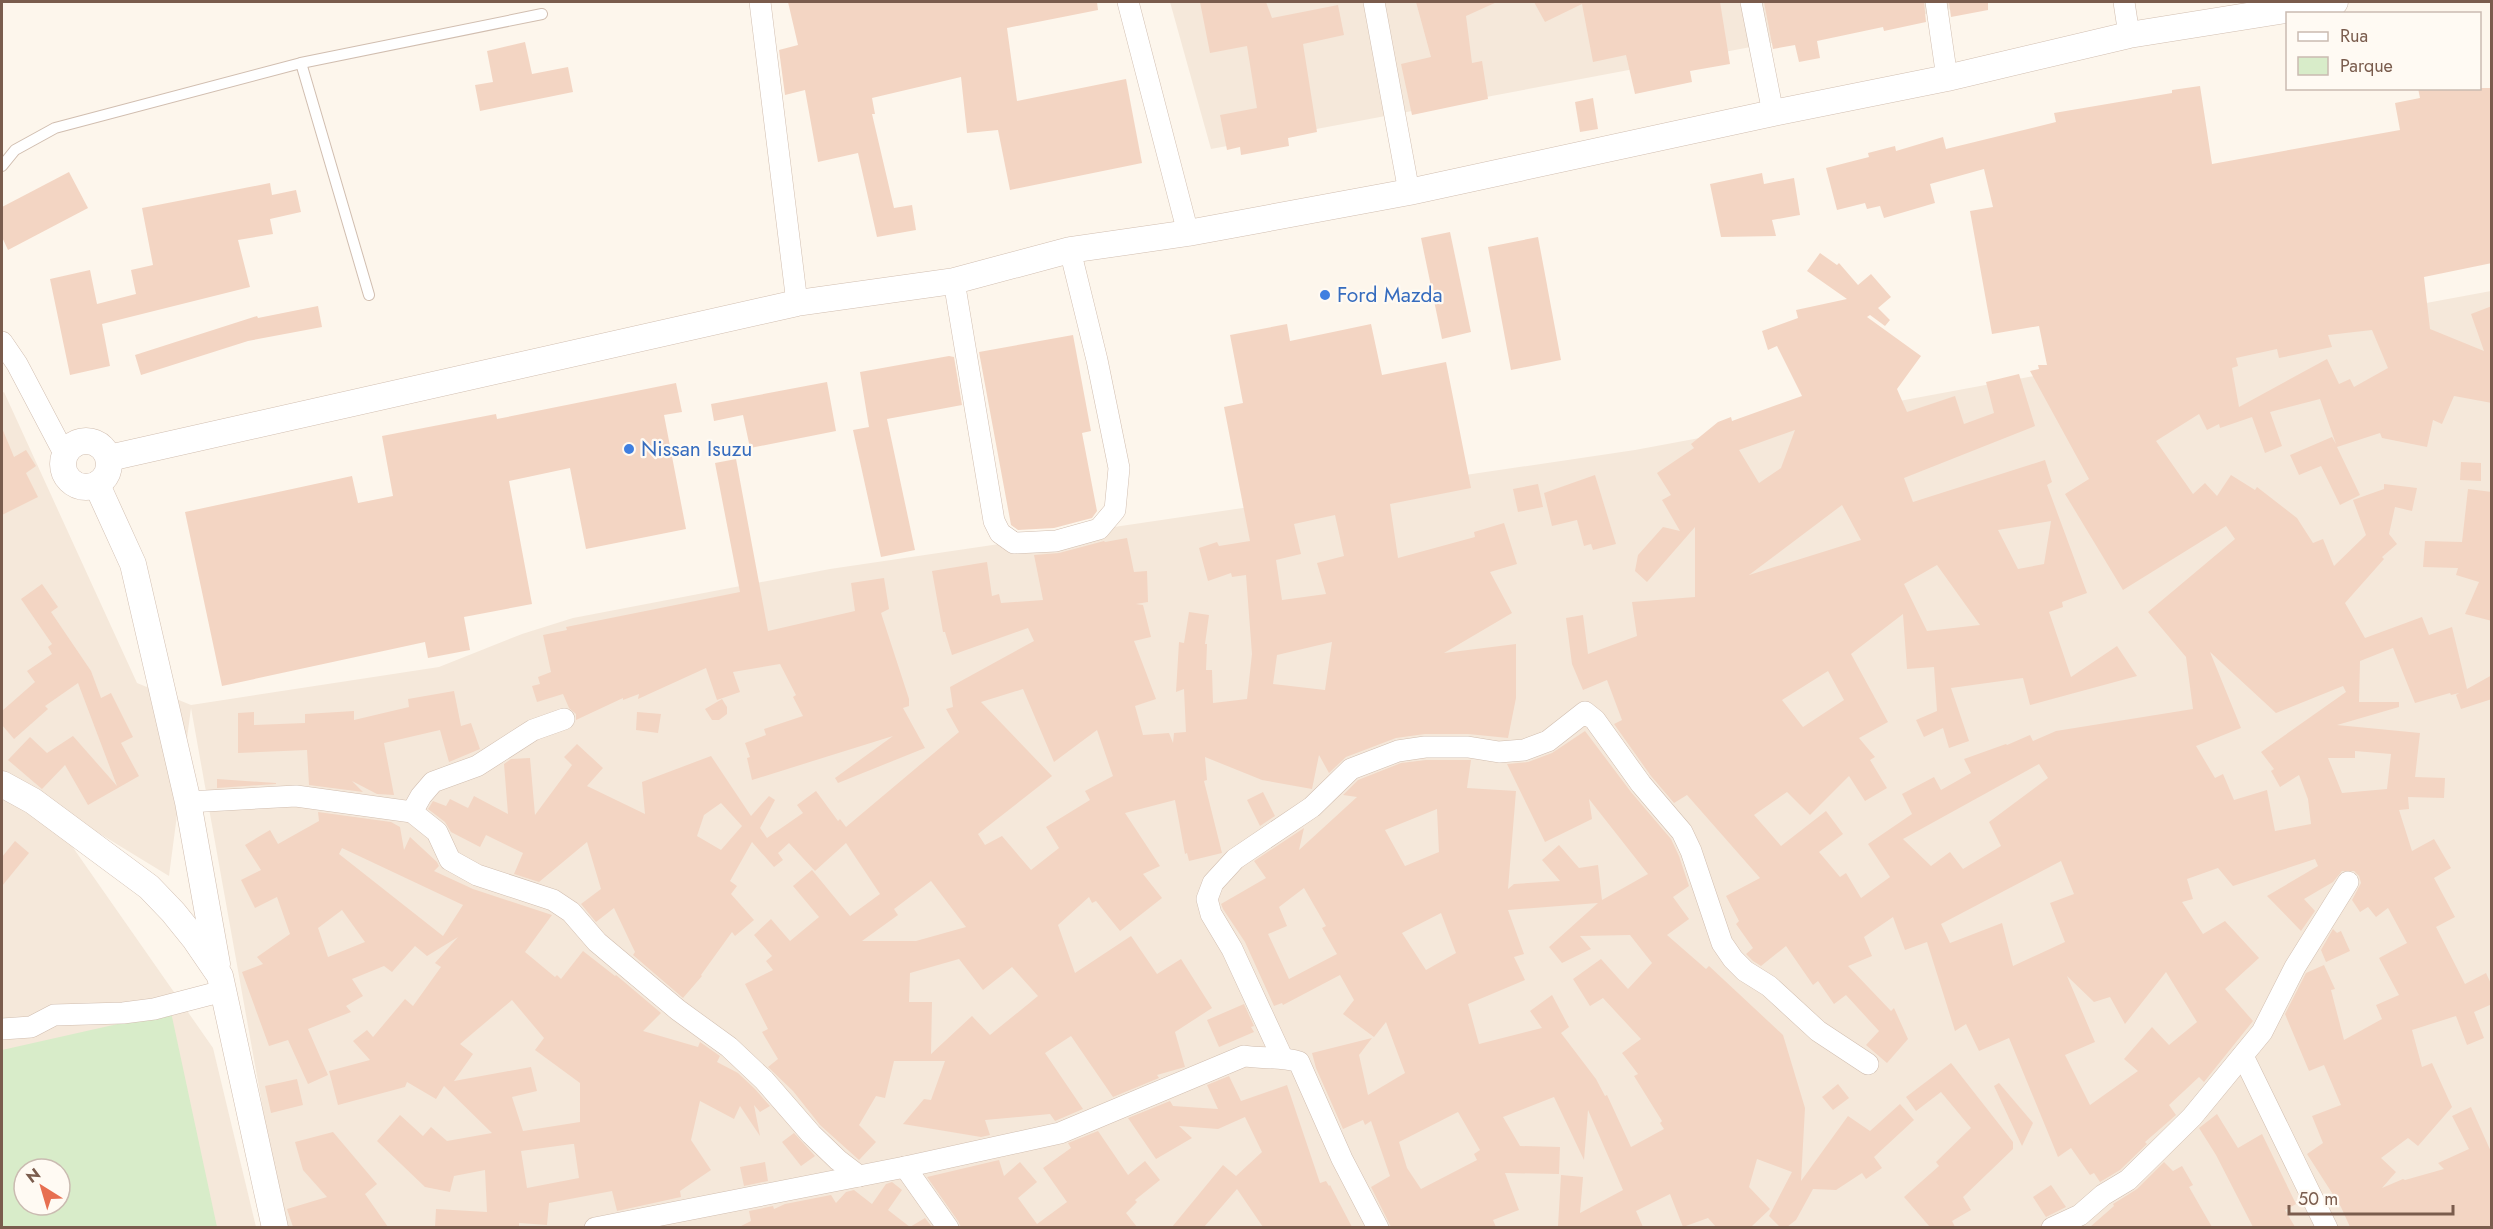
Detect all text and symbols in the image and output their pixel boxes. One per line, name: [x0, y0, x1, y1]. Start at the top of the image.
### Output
legend: [2286, 12, 2481, 90]
text: Rua: [2340, 23, 2368, 49]
text: Parque: [2340, 53, 2393, 79]
place label: Ford Mazda: [1337, 280, 1443, 310]
marker: Ford Mazda: [1318, 288, 1332, 302]
place label: Nissan Isuzu: [641, 434, 752, 464]
marker: Nissan Isuzu: [622, 442, 636, 456]
north arrow: [12, 1157, 72, 1217]
text: N: [21, 1162, 45, 1188]
scale bar: [2289, 1178, 2452, 1216]
text: 50 m: [2298, 1186, 2338, 1212]

